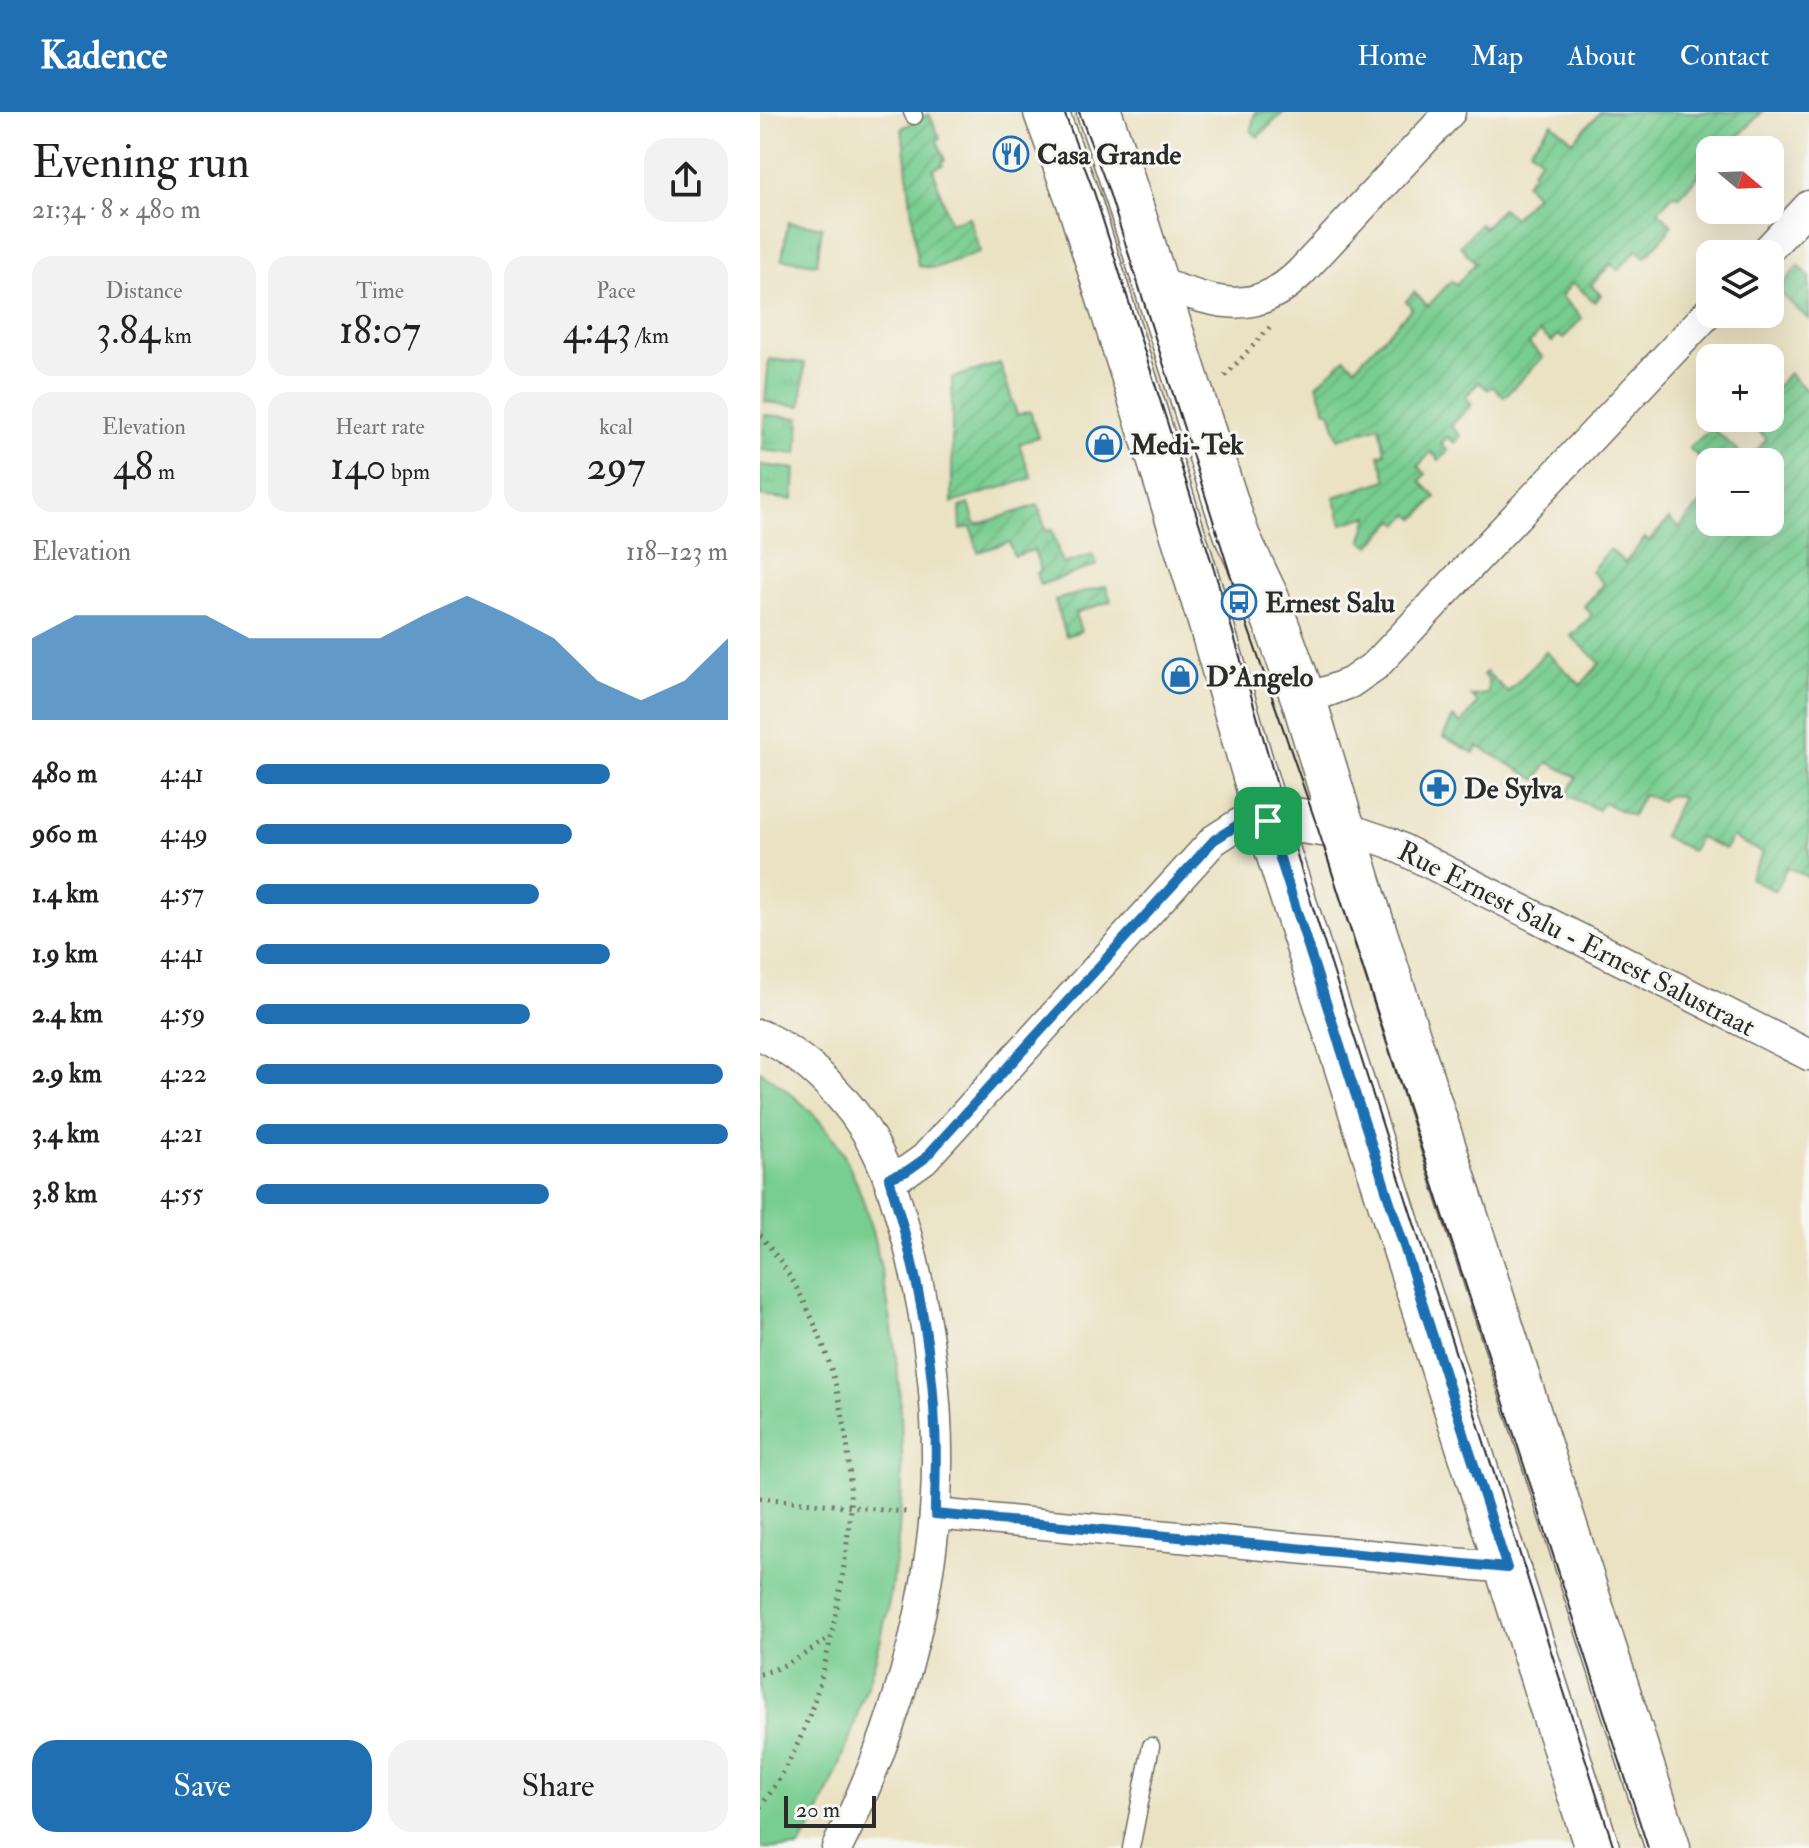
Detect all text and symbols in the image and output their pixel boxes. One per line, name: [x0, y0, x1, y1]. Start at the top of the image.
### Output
text: Kadence: [40, 32, 167, 80]
text: Home: [1357, 39, 1427, 74]
text: Map: [1471, 39, 1523, 74]
text: About: [1567, 39, 1636, 74]
text: Contact: [1680, 39, 1769, 74]
restaurant icon: Casa Grande: [992, 135, 1030, 173]
text: Evening run: [32, 136, 250, 191]
north arrow: [1696, 136, 1784, 224]
map controls: [1696, 136, 1784, 536]
button: share: [644, 138, 728, 222]
place label: Casa Grande: [1037, 138, 1182, 173]
text: 21:34 · 8 × 480 m: [32, 194, 201, 226]
button: layers: [1696, 240, 1784, 328]
text: Distance: [106, 277, 182, 305]
text: Time: [356, 277, 404, 305]
text: Pace: [596, 277, 636, 305]
text: 3.84: [96, 305, 160, 356]
text: 18:07: [339, 305, 421, 356]
text: 4:43: [563, 305, 631, 356]
text: km: [160, 322, 192, 350]
text: /km: [631, 322, 669, 350]
button: +: [1696, 344, 1784, 432]
text: Elevation: [102, 413, 186, 441]
text: Heart rate: [335, 413, 425, 441]
text: kcal: [599, 413, 633, 441]
shop icon: Medi-Tek: [1085, 425, 1123, 463]
place label: Medi-Tek: [1129, 428, 1244, 463]
text: 48: [113, 441, 153, 492]
text: 140: [330, 441, 386, 492]
text: 297: [586, 441, 646, 492]
button: −: [1696, 448, 1784, 536]
text: m: [153, 458, 175, 486]
text: bpm: [386, 458, 430, 486]
text: Elevation: [32, 536, 131, 568]
text: 118–123 m: [626, 536, 728, 568]
bus stop icon: Ernest Salu: [1220, 583, 1258, 621]
place label: Ernest Salu: [1265, 586, 1395, 621]
shop icon: D'Angelo: [1161, 657, 1199, 695]
place label: D'Angelo: [1206, 660, 1314, 695]
text: 480 m: [32, 758, 97, 790]
text: 4:41: [160, 758, 204, 790]
pharmacy icon: De Sylva: [1419, 769, 1457, 807]
place label: De Sylva: [1464, 772, 1564, 807]
pin: [1234, 787, 1302, 855]
icon: arrive: [1246, 799, 1290, 843]
text: 960 m: [32, 818, 97, 850]
text: 4:49: [160, 818, 208, 850]
street label: Rue Ernest Salu - Ernest Salustraat: [1392, 834, 1761, 1045]
text: 1.4 km: [32, 878, 99, 910]
text: 4:57: [160, 878, 204, 910]
text: 1.9 km: [32, 938, 98, 970]
text: 4:41: [160, 938, 204, 970]
text: 2.4 km: [32, 998, 103, 1030]
text: 4:59: [160, 998, 205, 1030]
text: 2.9 km: [32, 1058, 102, 1090]
text: 4:22: [160, 1058, 207, 1090]
text: 3.4 km: [32, 1118, 99, 1150]
text: 4:21: [160, 1118, 203, 1150]
text: 3.8 km: [32, 1178, 97, 1210]
text: 4:55: [160, 1178, 203, 1210]
button: Save: [32, 1740, 372, 1832]
button: Share: [388, 1740, 728, 1832]
scale bar: [784, 1792, 876, 1828]
text: 20 m: [796, 1796, 840, 1824]

